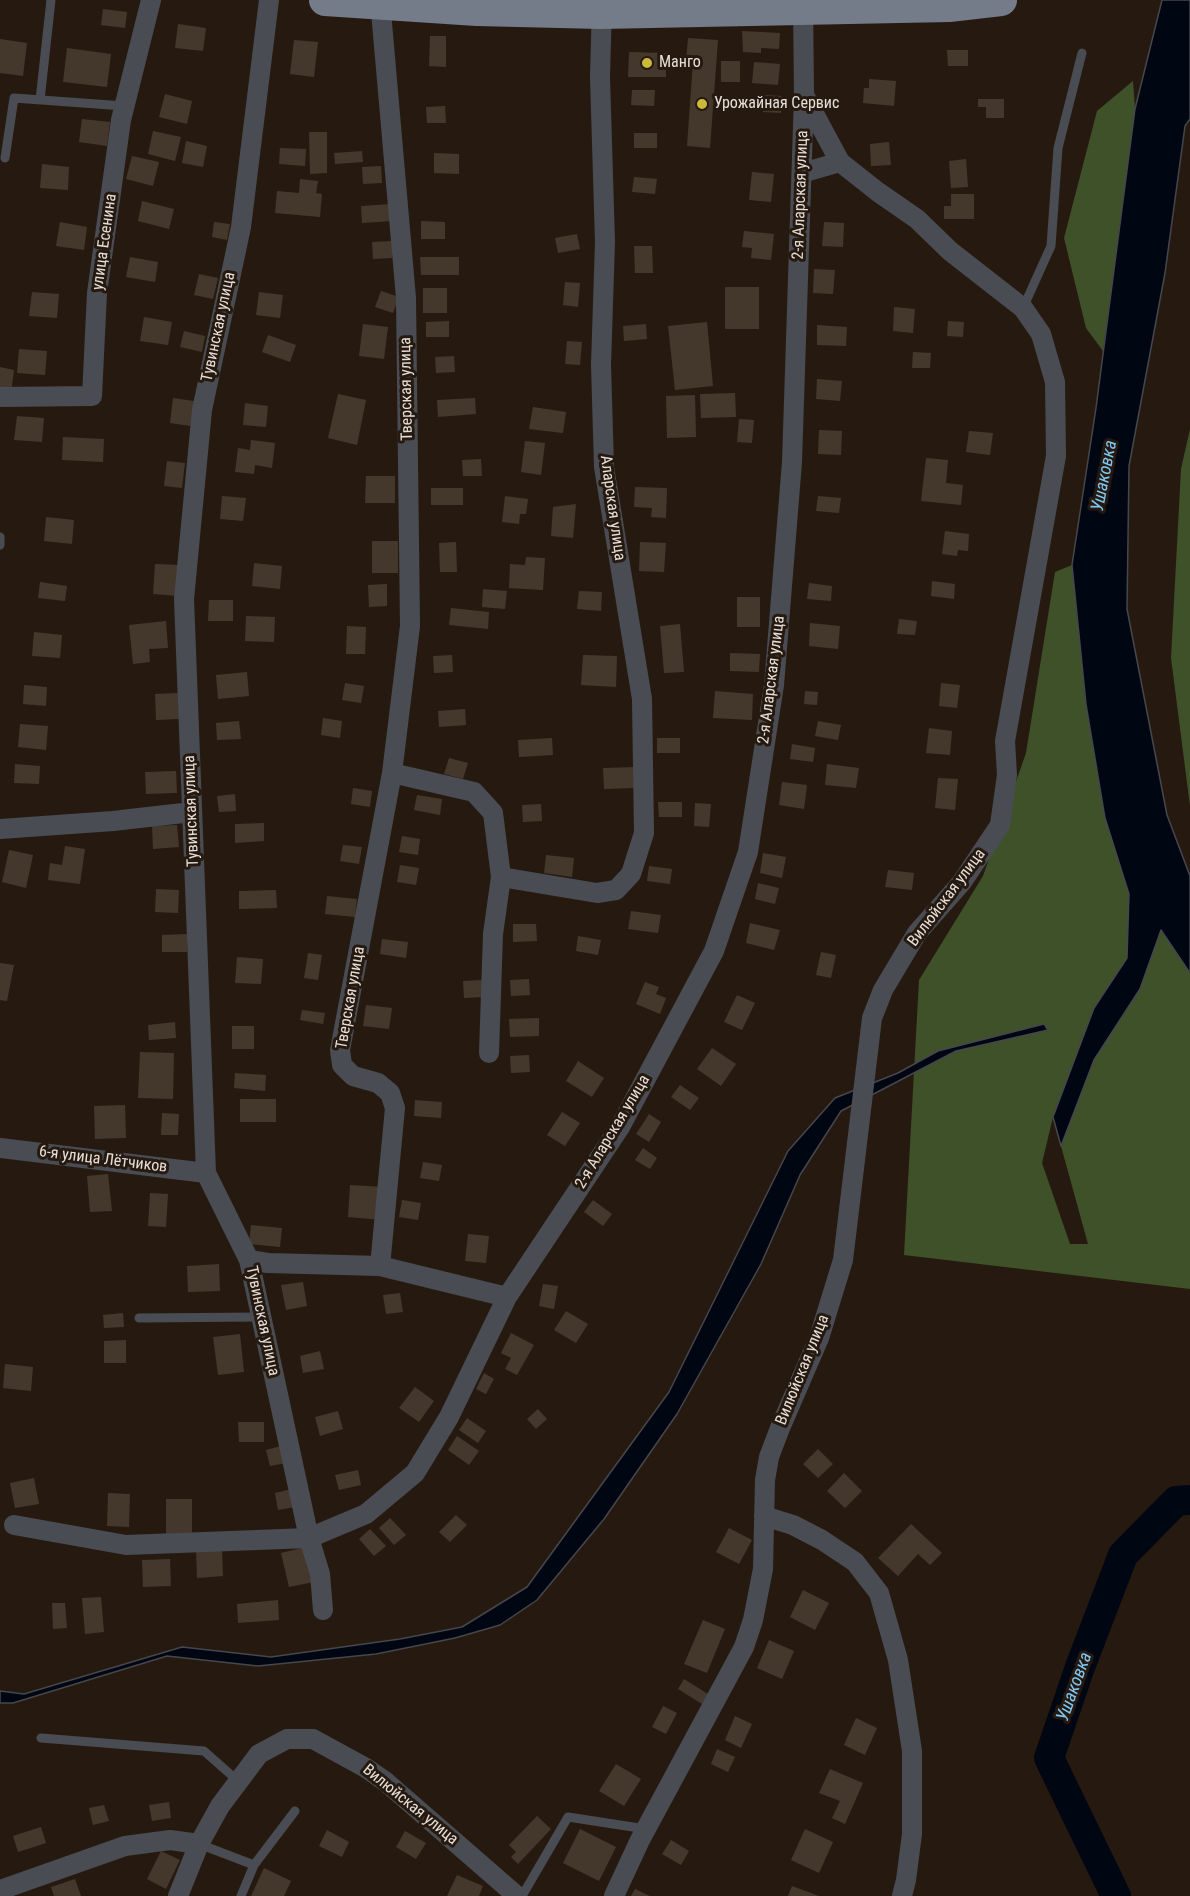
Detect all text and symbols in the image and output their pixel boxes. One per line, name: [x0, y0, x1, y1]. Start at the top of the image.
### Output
place label: Манго: [659, 53, 701, 73]
marker: Манго: [640, 56, 654, 70]
place label: Урожайная Сервис: [714, 94, 839, 114]
marker: Урожайная Сервис: [695, 97, 709, 111]
street label: 2-я Аларская улица: [789, 130, 813, 260]
street label: улица Есенина: [89, 193, 121, 291]
street label: Тувинская улица: [198, 270, 240, 384]
street label: Тверская улица: [396, 337, 418, 441]
water label: Ушаковка: [1088, 439, 1122, 513]
street label: Аларская улица: [595, 454, 629, 562]
street label: 2-я Аларская улица: [755, 615, 789, 745]
street label: Тувинская улица: [180, 755, 204, 867]
street label: Вилюйская улица: [904, 845, 990, 951]
street label: Тверская улица: [333, 945, 369, 1051]
street label: 2-я Аларская улица: [572, 1072, 654, 1192]
street label: 6-я улица Лётчиков: [38, 1143, 168, 1177]
street label: Тувинская улица: [241, 1264, 283, 1378]
street label: Вилюйская улица: [772, 1312, 834, 1428]
water label: Ушаковка: [1053, 1650, 1097, 1724]
street label: Вилюйская улица: [358, 1761, 462, 1849]

